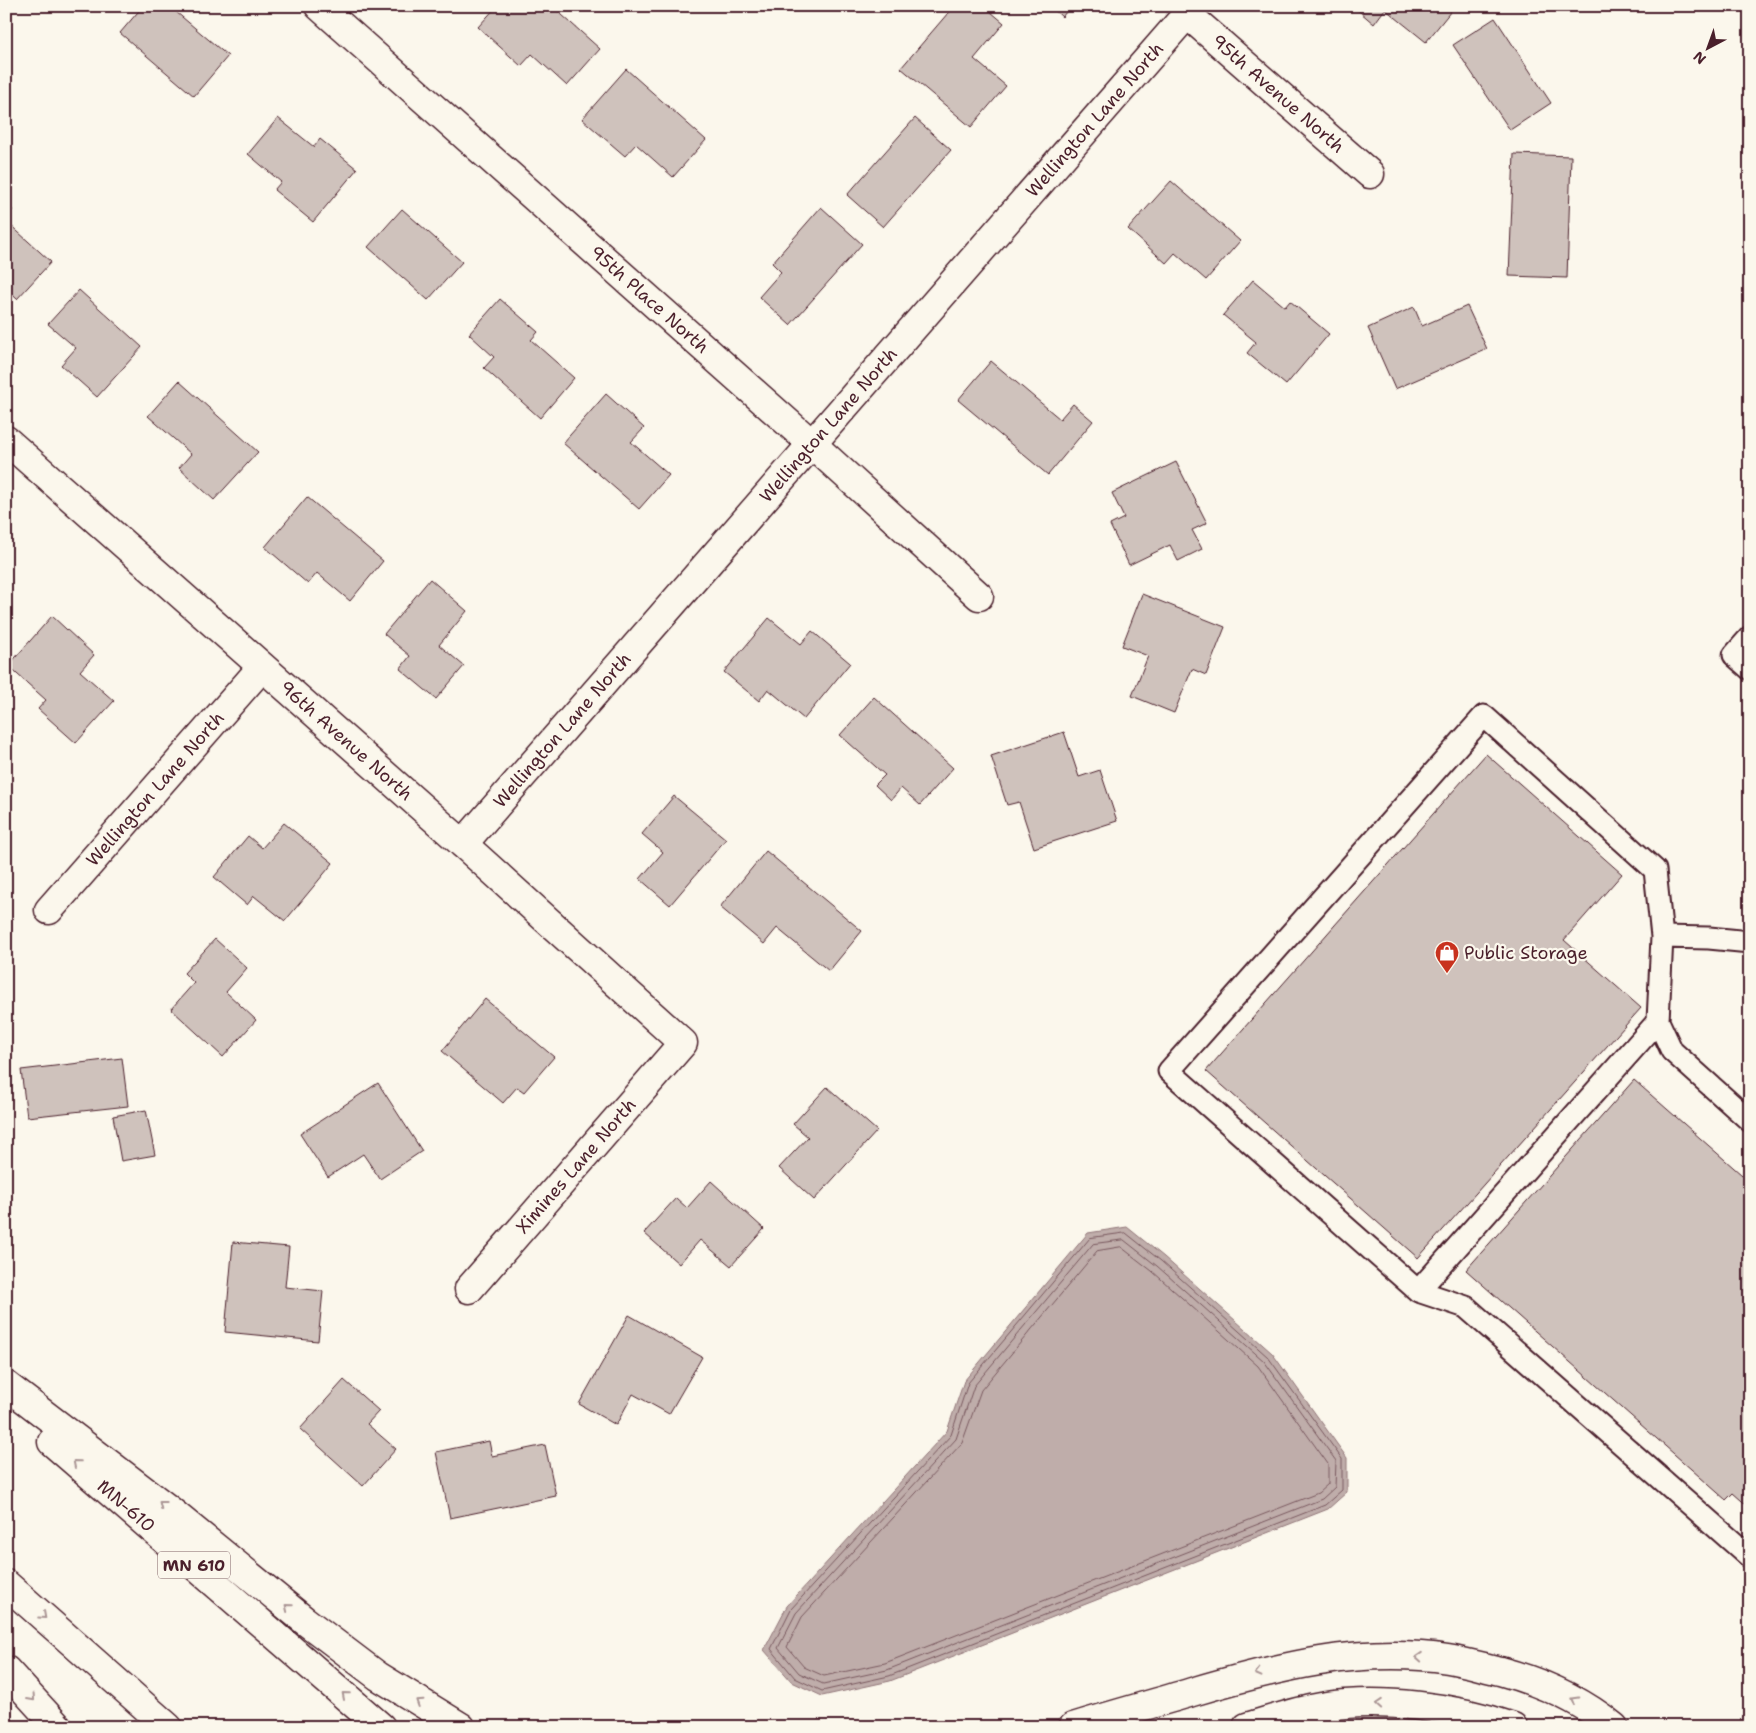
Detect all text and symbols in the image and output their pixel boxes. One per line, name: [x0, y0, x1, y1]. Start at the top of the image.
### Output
north arrow: [1684, 22, 1734, 72]
street label: 95th Avenue North: [1207, 29, 1350, 158]
street label: Wellington Lane North: [1020, 37, 1169, 202]
text: N: [1689, 47, 1710, 68]
street label: 95th Place North: [585, 240, 714, 359]
street label: Wellington Lane North: [754, 342, 903, 508]
street label: Wellington Lane North: [488, 648, 637, 813]
street label: 96th Avenue North: [274, 675, 418, 806]
street label: Wellington Lane North: [81, 706, 230, 871]
shop icon: Public Storage: [1434, 940, 1460, 974]
place label: Public Storage: [1464, 941, 1588, 965]
street label: Ximines Lane North: [511, 1093, 641, 1239]
one-way arrow: [73, 1460, 82, 1468]
street label: MN-610: [92, 1475, 160, 1538]
one-way arrow: [158, 1501, 167, 1510]
road number: MN 610: [158, 1552, 230, 1578]
one-way arrow: [284, 1603, 293, 1612]
one-way arrow: [37, 1610, 46, 1619]
one-way arrow: [1414, 1652, 1422, 1663]
one-way arrow: [1253, 1667, 1262, 1678]
one-way arrow: [341, 1692, 350, 1701]
one-way arrow: [26, 1693, 35, 1702]
one-way arrow: [1570, 1697, 1579, 1707]
one-way arrow: [1375, 1698, 1383, 1709]
one-way arrow: [416, 1699, 425, 1708]

